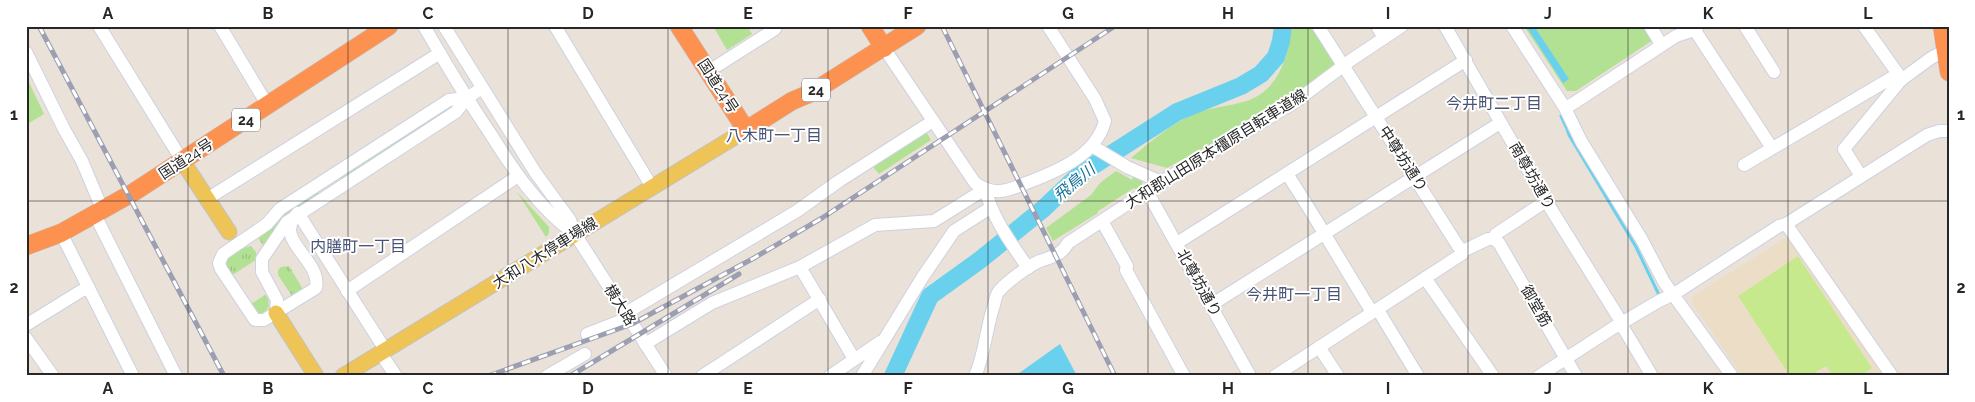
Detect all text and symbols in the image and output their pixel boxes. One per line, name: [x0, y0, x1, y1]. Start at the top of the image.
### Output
text: A: [103, 4, 114, 23]
text: B: [263, 4, 274, 23]
text: C: [423, 4, 434, 23]
text: D: [582, 4, 594, 23]
text: E: [743, 4, 753, 23]
text: F: [903, 4, 913, 23]
text: G: [1062, 4, 1074, 23]
text: H: [1222, 4, 1234, 23]
text: I: [1386, 4, 1390, 23]
text: J: [1544, 4, 1552, 23]
text: K: [1703, 4, 1714, 23]
text: L: [1863, 4, 1873, 23]
street label: 国道24号: [694, 56, 742, 116]
road number: 24: [802, 78, 830, 102]
street label: 大和郡山田原本橿原自転車道線: [1122, 86, 1310, 212]
district label: 今井町二丁目: [1446, 94, 1542, 113]
text: 1: [10, 105, 18, 124]
text: 1: [1957, 105, 1965, 124]
road number: 24: [232, 108, 260, 132]
street label: 中尊坊通り: [1375, 123, 1431, 195]
district label: 八木町一丁目: [726, 126, 822, 145]
street label: 国道24号: [156, 135, 216, 183]
street label: 南尊坊通り: [1505, 139, 1559, 213]
water label: 飛鳥川: [1050, 158, 1100, 205]
street label: 大和八木停車場線: [489, 214, 601, 292]
district label: 内膳町一丁目: [310, 237, 406, 256]
street label: 北尊坊通り: [1173, 246, 1225, 320]
text: 2: [9, 278, 19, 297]
text: 2: [1956, 278, 1966, 297]
street label: 横大路: [600, 281, 640, 329]
street label: 御堂筋: [1517, 282, 1555, 330]
district label: 今井町一丁目: [1246, 285, 1342, 304]
text: A: [103, 379, 114, 398]
text: B: [263, 379, 274, 398]
text: C: [423, 379, 434, 398]
text: D: [582, 379, 594, 398]
text: E: [743, 379, 753, 398]
text: F: [903, 379, 913, 398]
text: G: [1062, 379, 1074, 398]
text: H: [1222, 379, 1234, 398]
text: I: [1386, 379, 1390, 398]
text: J: [1544, 379, 1552, 398]
text: K: [1703, 379, 1714, 398]
text: L: [1863, 379, 1873, 398]

